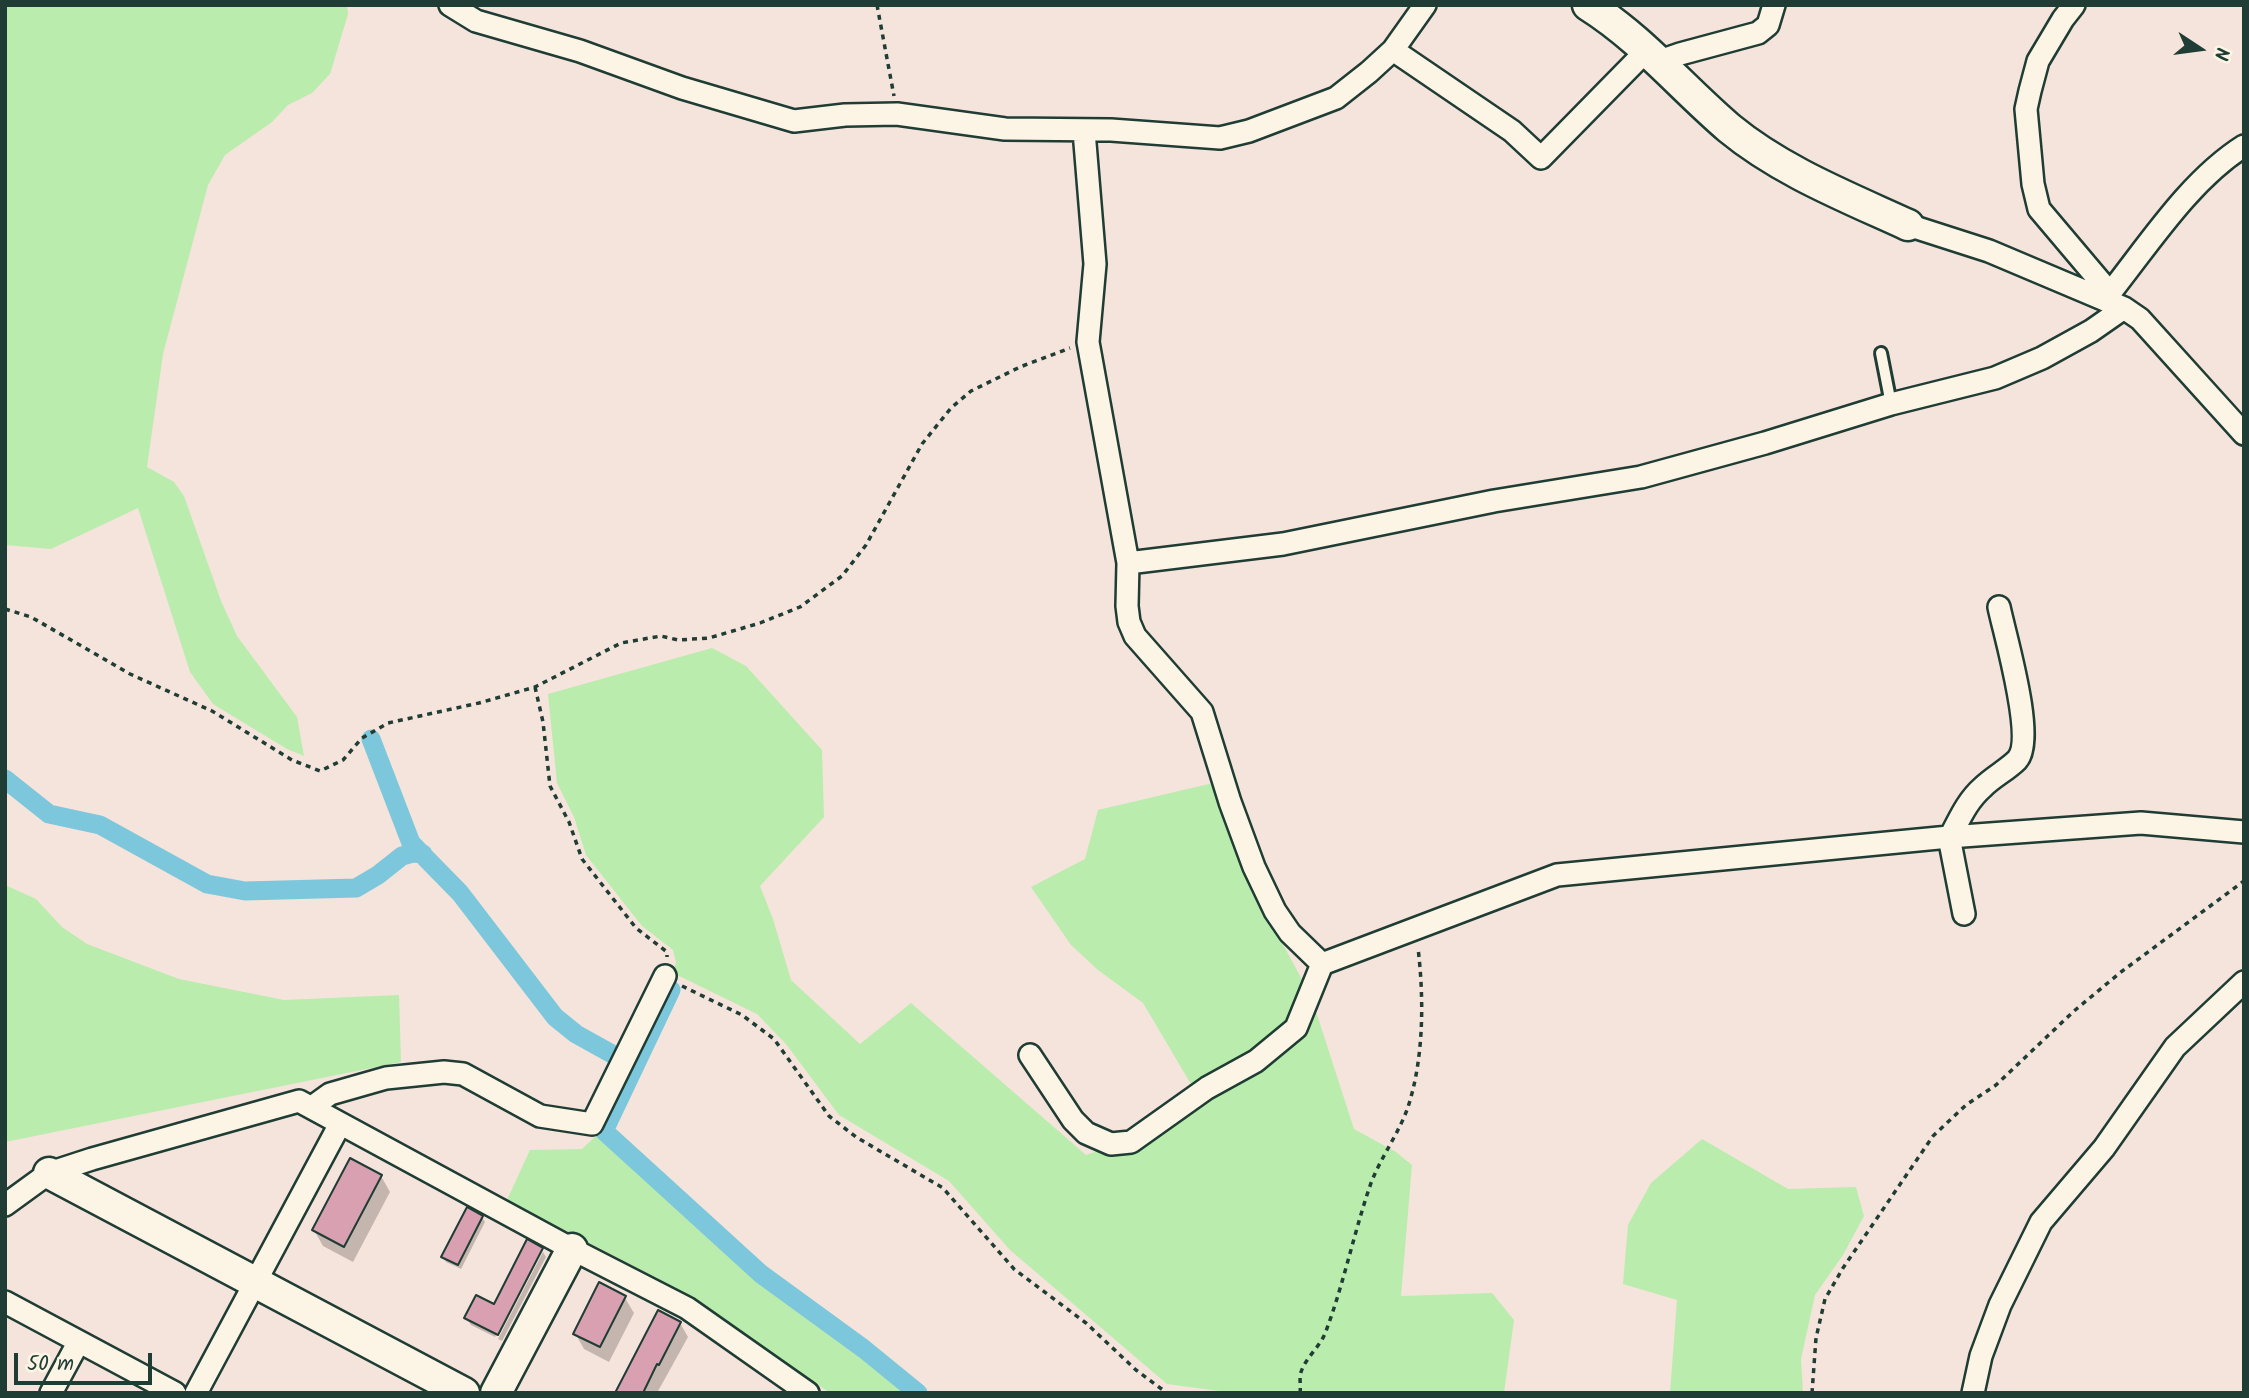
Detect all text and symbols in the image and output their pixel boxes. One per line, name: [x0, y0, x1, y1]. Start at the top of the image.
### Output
north arrow: [2165, 14, 2235, 84]
text: N: [2204, 45, 2236, 63]
scale bar: [18, 1338, 156, 1382]
text: 50 m: [27, 1348, 74, 1381]

